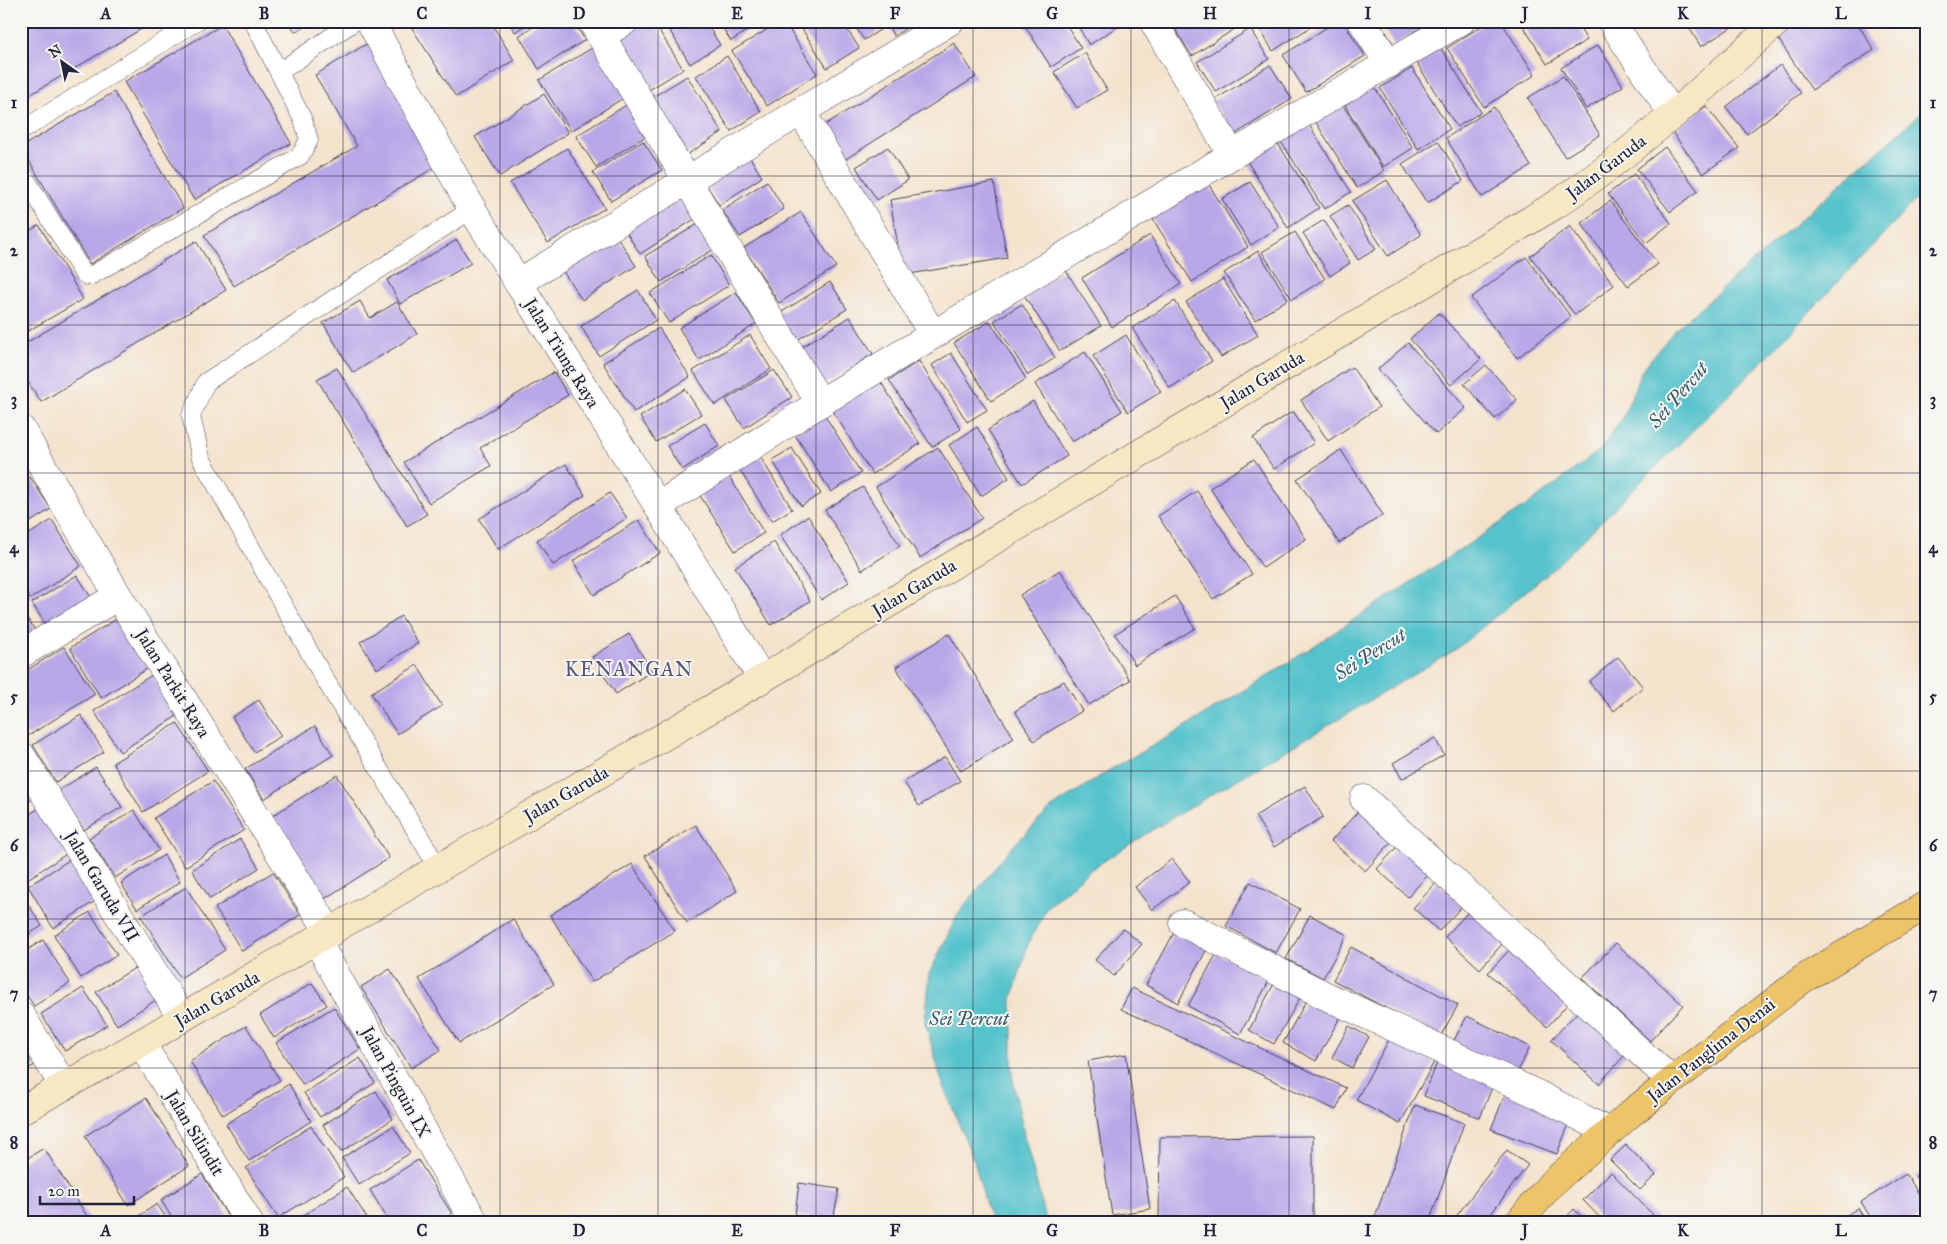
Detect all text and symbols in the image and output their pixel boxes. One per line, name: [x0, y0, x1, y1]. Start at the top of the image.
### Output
text: A: [100, 4, 112, 23]
text: B: [259, 4, 269, 23]
text: C: [417, 4, 428, 23]
text: D: [573, 4, 586, 23]
text: E: [731, 4, 743, 23]
text: F: [890, 4, 901, 23]
text: G: [1046, 4, 1058, 23]
text: H: [1203, 4, 1217, 23]
text: I: [1365, 4, 1372, 23]
text: J: [1520, 4, 1529, 24]
text: K: [1677, 4, 1689, 23]
text: L: [1835, 4, 1847, 23]
north arrow: [38, 38, 88, 88]
text: N: [46, 41, 65, 62]
text: 1: [11, 93, 18, 112]
text: 1: [1930, 93, 1937, 112]
street label: Jalan Garuda: [1560, 130, 1651, 206]
text: 2: [10, 241, 19, 260]
text: 2: [1929, 241, 1938, 260]
street label: Jalan Tiung Raya: [518, 292, 605, 413]
street label: Jalan Garuda: [1214, 346, 1309, 416]
water label: Sei Percut: [1643, 357, 1713, 433]
text: 3: [11, 390, 17, 410]
text: 3: [1930, 390, 1936, 410]
text: 4: [10, 538, 20, 558]
text: 4: [1929, 538, 1939, 558]
street label: Jalan Garuda: [866, 554, 961, 624]
street label: Jalan Parkit Raya: [129, 623, 215, 742]
water label: Sei Percut: [1329, 623, 1411, 685]
district label: KENANGAN: [565, 657, 693, 681]
text: 5: [10, 687, 18, 706]
text: 5: [1929, 687, 1937, 706]
street label: Jalan Garuda: [518, 761, 613, 829]
street label: Jalan Garuda VII: [58, 825, 144, 947]
text: 6: [10, 836, 19, 855]
text: 6: [1929, 836, 1938, 855]
street label: Jalan Garuda: [169, 966, 264, 1034]
text: 7: [10, 984, 19, 1003]
text: 7: [1929, 984, 1938, 1003]
street label: Jalan Panglima Denai: [1641, 993, 1780, 1109]
water label: Sei Percut: [928, 1007, 1010, 1030]
street label: Jalan Pinguin IX: [354, 1021, 436, 1142]
street label: Jalan Silindit: [159, 1085, 229, 1181]
text: 8: [10, 1133, 18, 1152]
text: 8: [1929, 1133, 1937, 1152]
scale bar: [40, 1174, 134, 1206]
text: 20 m: [48, 1182, 80, 1200]
text: A: [100, 1221, 112, 1240]
text: B: [259, 1221, 269, 1240]
text: C: [417, 1221, 428, 1240]
text: D: [573, 1221, 586, 1240]
text: E: [731, 1221, 743, 1240]
text: F: [890, 1221, 901, 1240]
text: G: [1046, 1221, 1058, 1240]
text: H: [1203, 1221, 1217, 1240]
text: I: [1365, 1221, 1372, 1240]
text: J: [1520, 1221, 1529, 1241]
text: K: [1677, 1221, 1689, 1240]
text: L: [1835, 1221, 1847, 1240]

